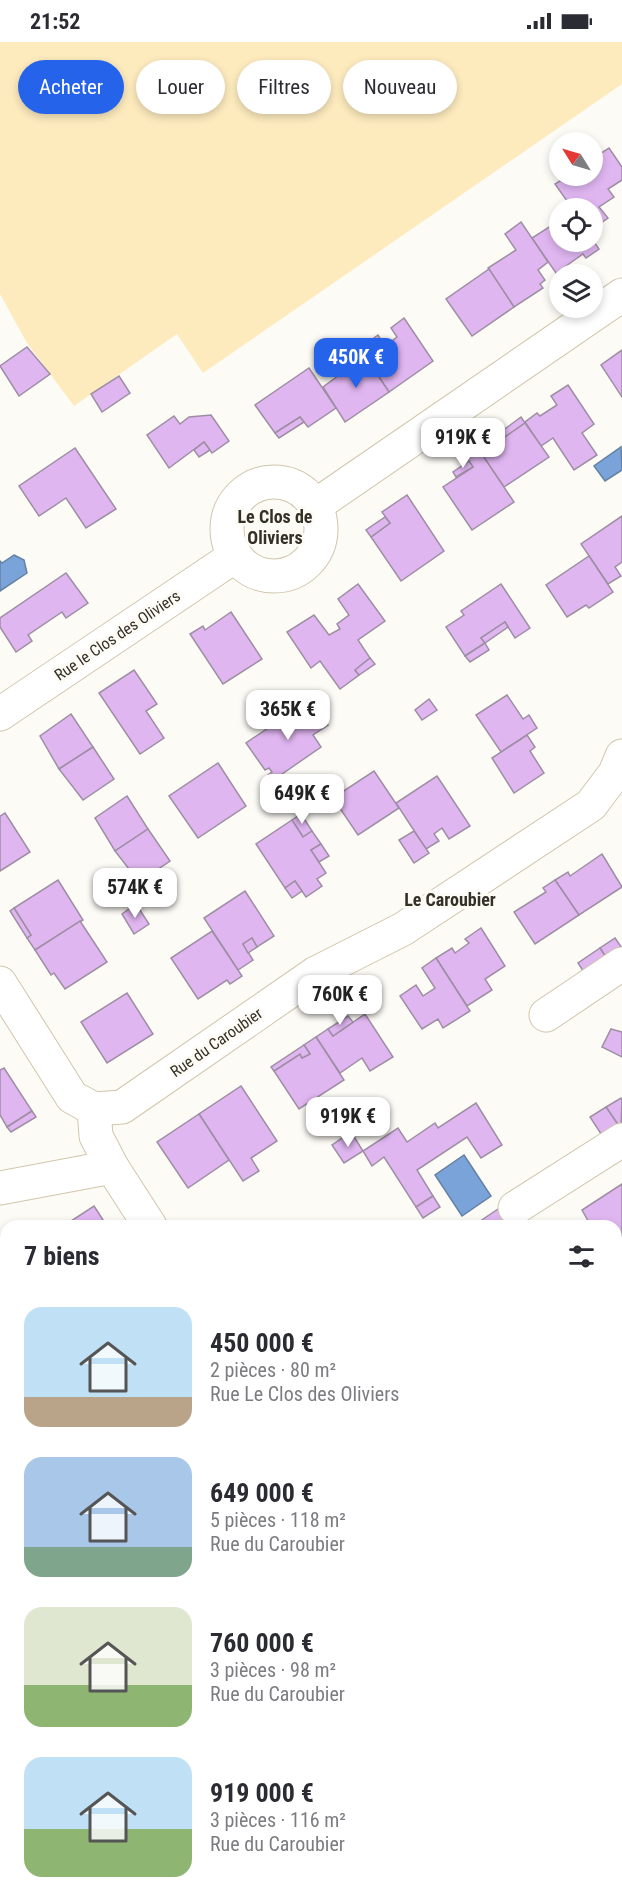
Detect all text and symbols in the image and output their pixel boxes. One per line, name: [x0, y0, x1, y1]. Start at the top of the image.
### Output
text: 21:52: [30, 9, 81, 34]
chip: Acheter: [18, 60, 124, 114]
chip: Louer: [136, 60, 225, 114]
chip: Filtres: [237, 60, 331, 114]
chip: Nouveau: [343, 60, 457, 114]
north arrow: [549, 132, 603, 186]
map controls: [549, 132, 603, 318]
button: locate: [549, 198, 603, 252]
button: layers: [549, 264, 603, 318]
pin: 450K €: [307, 338, 405, 389]
text: 450K €: [328, 345, 384, 369]
pin: 919K €: [414, 418, 512, 469]
text: 919K €: [435, 425, 491, 449]
district label: Le Clos de Oliviers: [238, 506, 313, 548]
street label: Rue le Clos des Oliviers: [51, 586, 184, 685]
pin: 365K €: [239, 690, 337, 741]
text: 365K €: [260, 697, 316, 721]
pin: 649K €: [253, 774, 351, 825]
text: 649K €: [274, 781, 330, 805]
pin: 574K €: [86, 868, 184, 919]
text: 574K €: [107, 875, 163, 899]
district label: Le Caroubier: [404, 889, 496, 910]
pin: 760K €: [291, 975, 389, 1026]
text: 760K €: [312, 982, 368, 1006]
street label: Rue du Caroubier: [167, 1004, 266, 1081]
pin: 919K €: [299, 1097, 397, 1148]
text: 919K €: [320, 1104, 376, 1128]
icon: filters: [565, 1240, 598, 1273]
text: 7 biens: [24, 1241, 100, 1271]
text: 450 000 €: [210, 1328, 314, 1358]
icon: home: [72, 1331, 144, 1403]
text: 2 pièces · 80 m²: [210, 1358, 336, 1382]
text: Rue Le Clos des Oliviers: [210, 1382, 399, 1406]
text: 649 000 €: [210, 1478, 314, 1508]
icon: home: [72, 1481, 144, 1553]
text: 5 pièces · 118 m²: [210, 1508, 346, 1532]
text: Rue du Caroubier: [210, 1532, 345, 1556]
text: 760 000 €: [210, 1628, 314, 1658]
icon: home: [72, 1631, 144, 1703]
text: 3 pièces · 98 m²: [210, 1658, 336, 1682]
text: Rue du Caroubier: [210, 1682, 345, 1706]
text: 919 000 €: [210, 1778, 314, 1808]
icon: home: [72, 1781, 144, 1853]
text: 3 pièces · 116 m²: [210, 1808, 346, 1832]
text: Rue du Caroubier: [210, 1832, 345, 1856]

